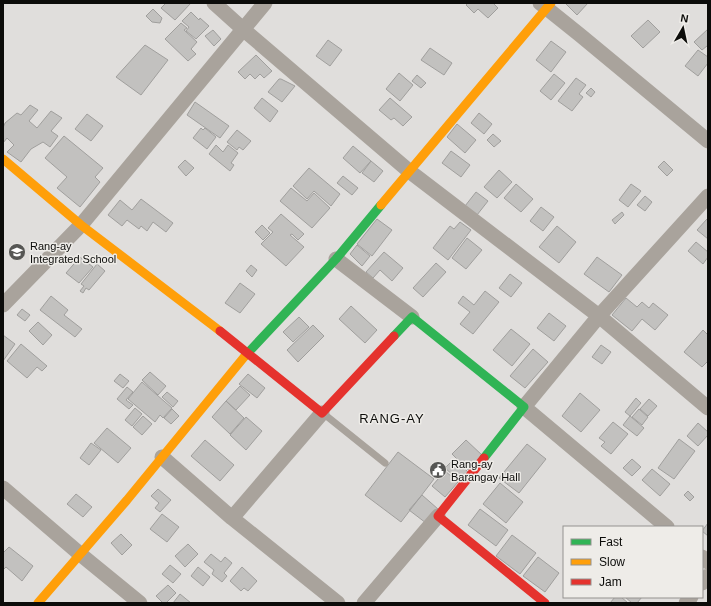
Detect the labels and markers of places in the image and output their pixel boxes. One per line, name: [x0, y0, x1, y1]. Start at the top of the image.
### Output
place label: Rang-ay Integrated School: [30, 240, 116, 265]
school or university icon: Rang-ay Integrated School: [7, 242, 27, 262]
place label: Rang-ay Barangay Hall: [451, 458, 520, 483]
public building icon: Rang-ay Barangay Hall: [428, 460, 448, 480]

